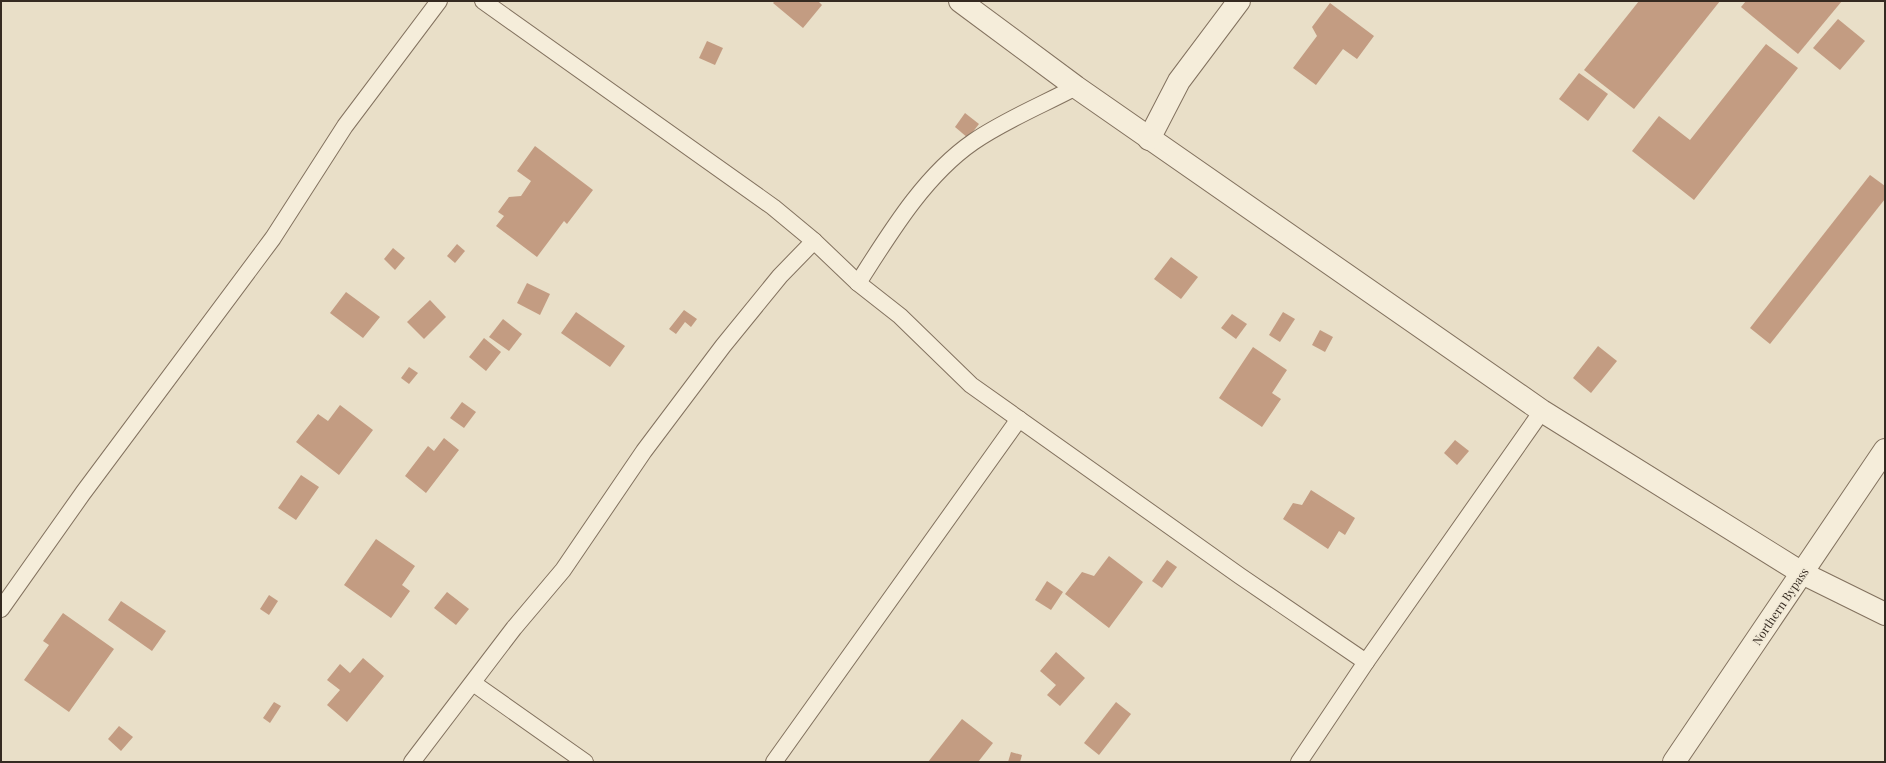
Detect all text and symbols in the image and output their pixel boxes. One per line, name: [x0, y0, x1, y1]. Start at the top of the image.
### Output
street label: Northern Bypass: [1748, 564, 1812, 648]

